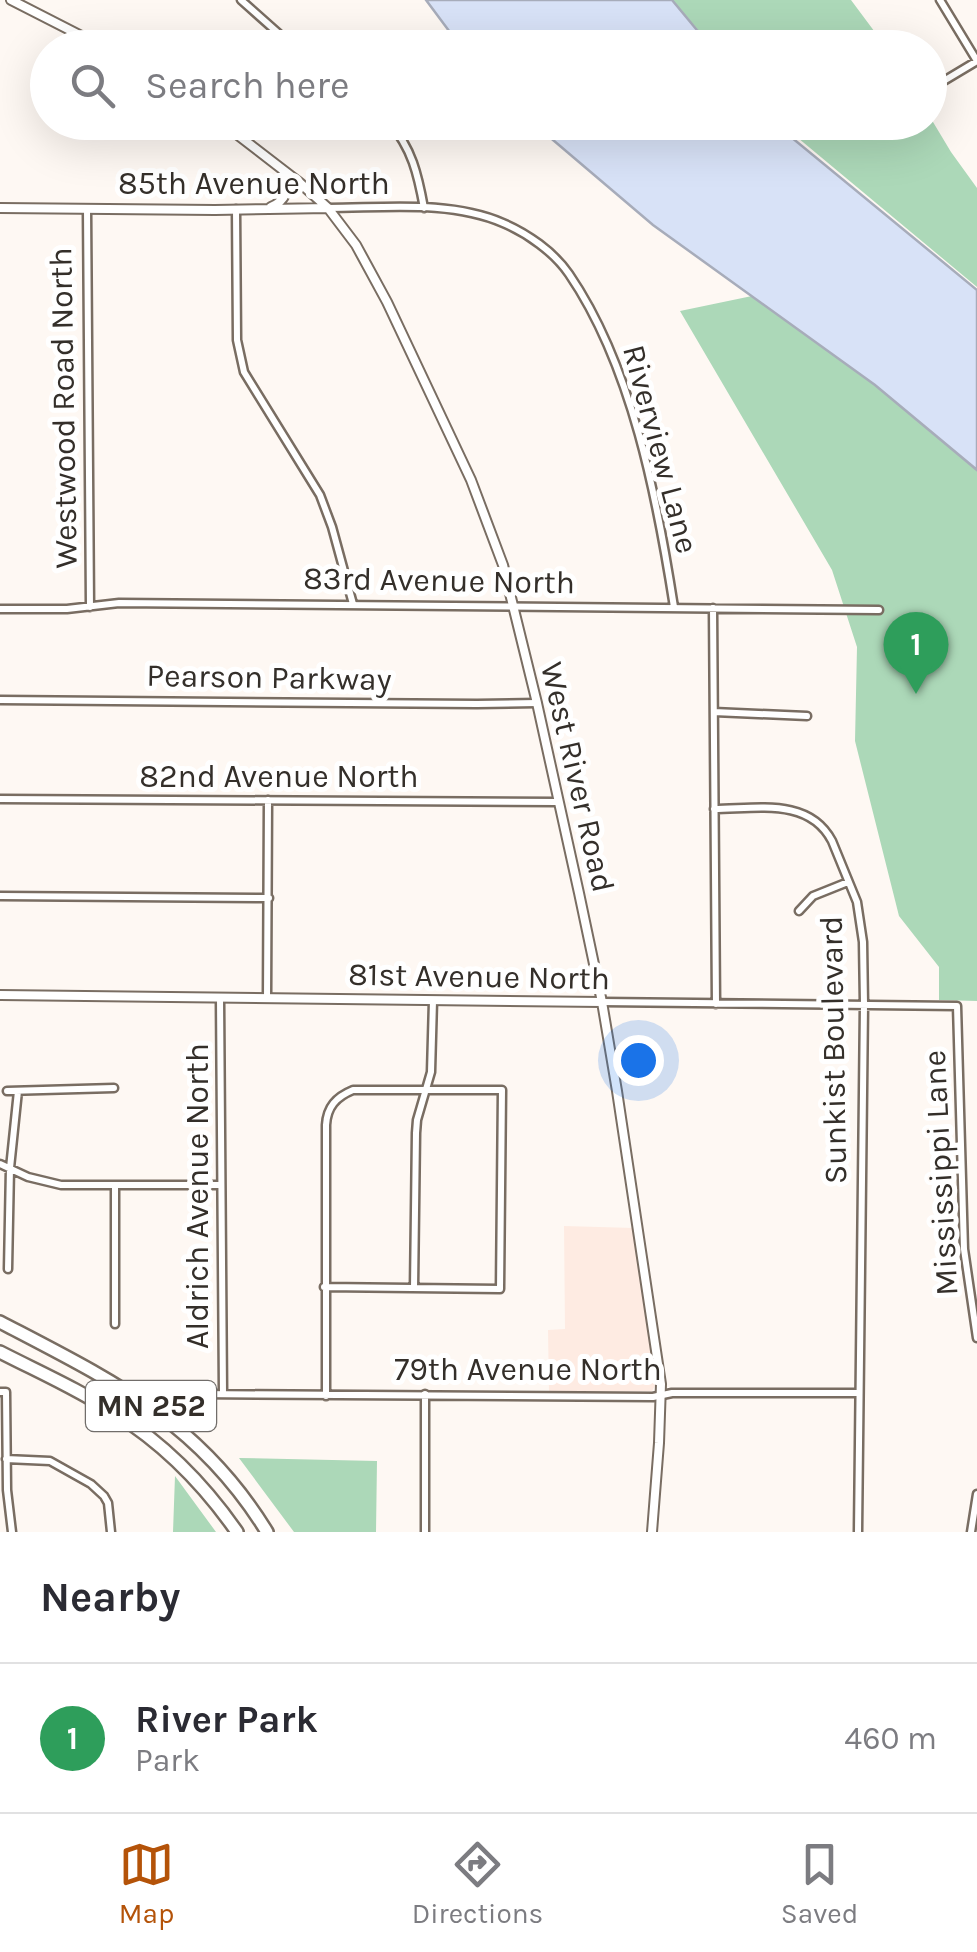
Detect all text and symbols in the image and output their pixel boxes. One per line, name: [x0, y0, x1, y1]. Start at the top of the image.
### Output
search box: [30, 30, 947, 140]
icon: search: [65, 58, 120, 113]
text: Search here: [145, 63, 349, 108]
street label: 85th Avenue North: [118, 165, 390, 202]
street label: Westwood Road North: [42, 247, 85, 569]
street label: Riverview Lane: [615, 341, 706, 557]
street label: 83rd Avenue North: [303, 560, 575, 601]
pin: 1: [884, 612, 948, 694]
street label: Pearson Parkway: [146, 657, 392, 698]
street label: West River Road: [533, 658, 622, 896]
street label: 82nd Avenue North: [139, 758, 419, 795]
street label: Sunkist Boulevard: [813, 915, 854, 1185]
street label: 81st Avenue North: [348, 956, 610, 997]
your location: [613, 1035, 664, 1086]
street label: Aldrich Avenue North: [179, 1043, 216, 1349]
street label: Mississippi Lane: [916, 1049, 965, 1297]
street label: 79th Avenue North: [394, 1351, 662, 1388]
road number: MN 252: [86, 1381, 216, 1431]
text: Nearby: [40, 1572, 180, 1622]
text: River Park: [135, 1697, 318, 1742]
text: 1: [67, 1720, 78, 1757]
text: 460 m: [844, 1720, 937, 1757]
text: Park: [135, 1742, 200, 1779]
tab: Map: [119, 1837, 174, 1930]
tab: Directions: [412, 1837, 543, 1930]
tab: Saved: [781, 1837, 858, 1930]

